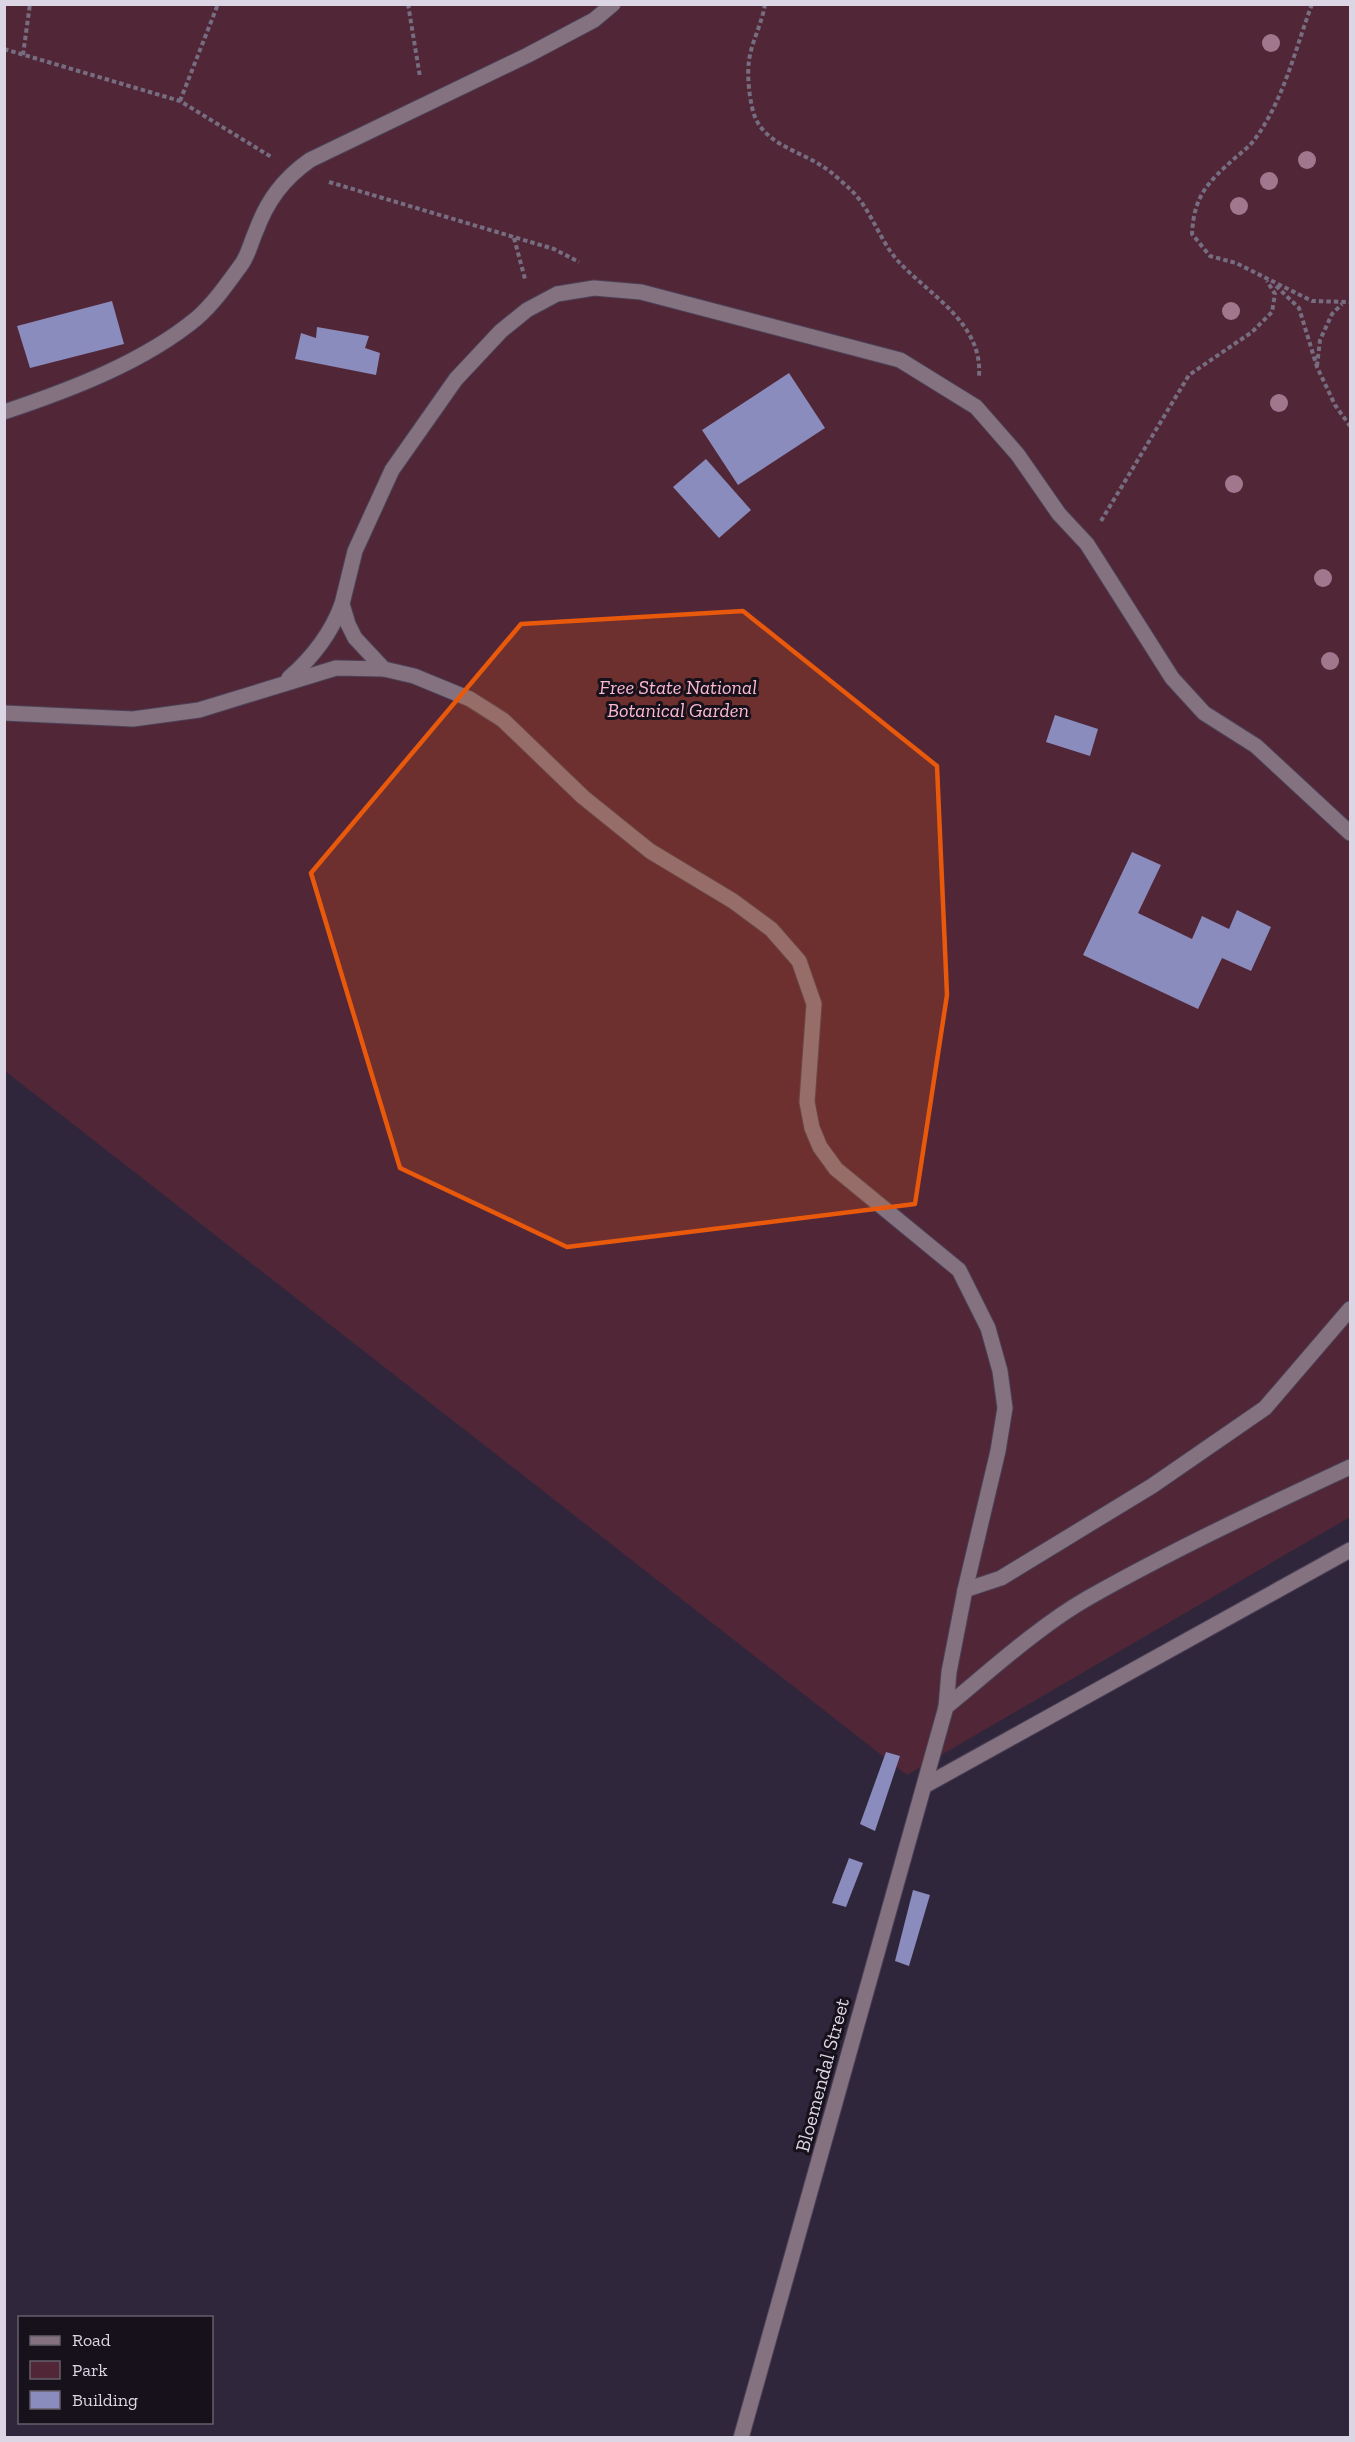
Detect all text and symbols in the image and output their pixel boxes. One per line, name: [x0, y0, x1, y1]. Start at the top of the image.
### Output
park label: Free State National Botanical Garden: [599, 675, 757, 722]
street label: Bloemendal Street: [790, 1995, 854, 2155]
legend: [18, 2316, 213, 2424]
text: Road: [72, 2329, 111, 2351]
text: Park: [72, 2359, 108, 2381]
text: Building: [72, 2389, 138, 2411]

